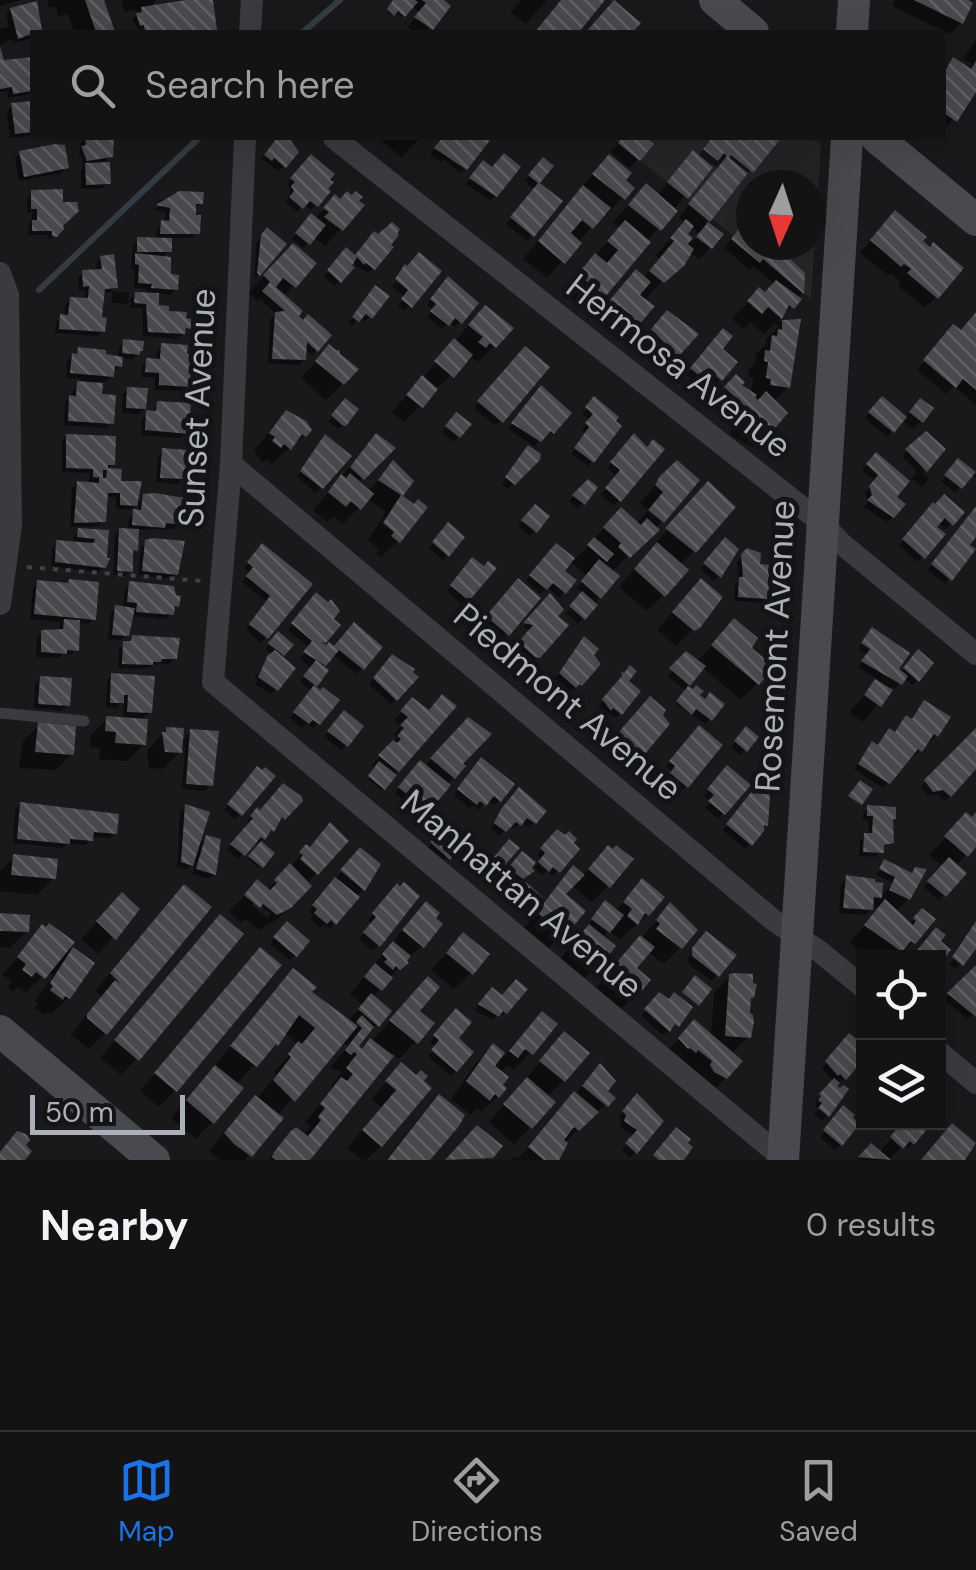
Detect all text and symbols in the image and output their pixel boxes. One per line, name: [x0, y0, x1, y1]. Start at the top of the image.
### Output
search box: [30, 30, 946, 140]
icon: search: [65, 58, 120, 113]
text: Search here: [145, 60, 355, 110]
north arrow: [736, 170, 826, 260]
street label: Hermosa Avenue: [557, 264, 801, 468]
street label: Sunset Avenue: [168, 287, 226, 529]
street label: Rosemont Avenue: [744, 499, 806, 793]
street label: Piedmont Avenue: [444, 593, 692, 811]
street label: Manhattan Avenue: [392, 779, 652, 1009]
map controls: [856, 950, 946, 1130]
button: locate: [856, 950, 946, 1040]
button: layers: [856, 1040, 946, 1130]
scale bar: [30, 1090, 185, 1134]
text: 50 m: [45, 1094, 114, 1131]
text: Nearby: [40, 1198, 189, 1253]
text: 0 results: [806, 1204, 936, 1246]
tab: Map: [118, 1453, 175, 1550]
tab: Directions: [411, 1453, 543, 1550]
tab: Saved: [779, 1453, 858, 1550]

